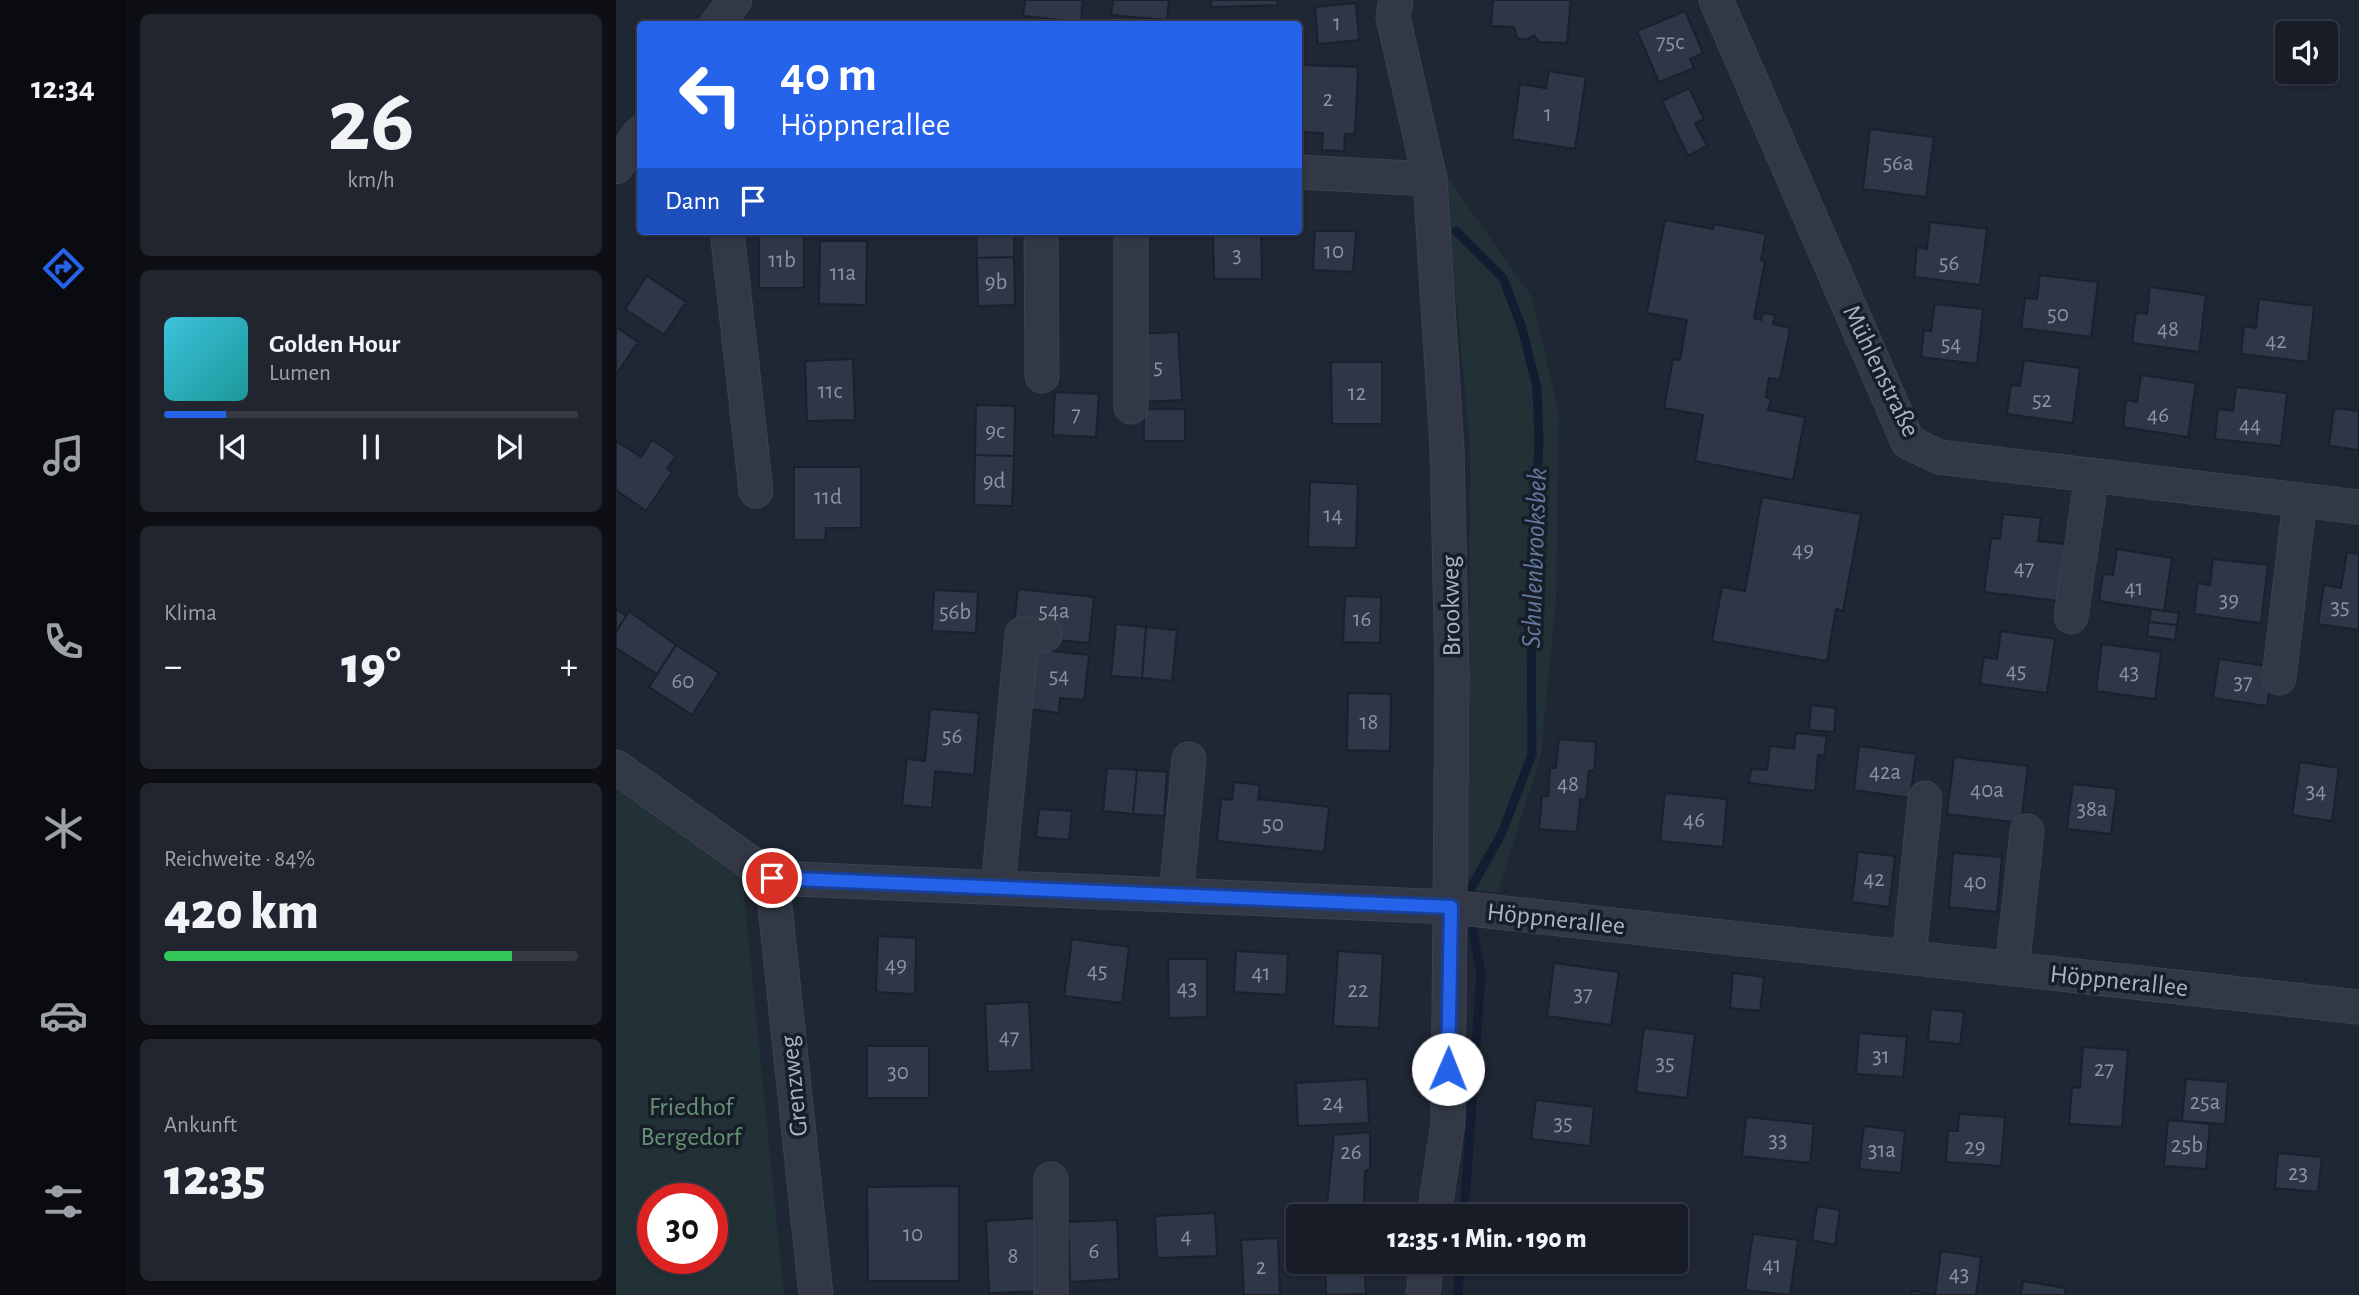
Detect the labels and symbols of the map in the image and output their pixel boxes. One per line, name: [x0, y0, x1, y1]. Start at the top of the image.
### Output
house number: 1: [1333, 12, 1341, 35]
house number: 75c: [1656, 31, 1684, 54]
house number: 2: [1323, 88, 1333, 111]
house number: 1: [1544, 103, 1552, 126]
house number: 56a: [1882, 152, 1914, 175]
house number: 10: [1324, 240, 1344, 263]
house number: 3: [1232, 244, 1242, 267]
house number: 11b: [768, 249, 796, 272]
house number: 56: [1939, 252, 1959, 275]
house number: 11a: [830, 262, 856, 285]
house number: 9b: [985, 271, 1007, 294]
street label: Mühlenstraße: [1838, 301, 1924, 441]
house number: 50: [2047, 303, 2069, 326]
house number: 48: [2157, 318, 2179, 341]
house number: 42: [2265, 330, 2287, 353]
house number: 54: [1941, 333, 1961, 356]
house number: 5: [1153, 356, 1163, 379]
house number: 11c: [818, 380, 842, 403]
house number: 12: [1348, 382, 1366, 405]
house number: 52: [2032, 389, 2052, 412]
house number: 7: [1071, 403, 1081, 426]
house number: 46: [2147, 404, 2169, 427]
house number: 44: [2239, 414, 2261, 437]
house number: 9c: [985, 420, 1005, 443]
water label: Schulenbrooksbek: [1518, 467, 1552, 649]
house number: 9d: [983, 470, 1005, 493]
house number: 11d: [814, 486, 842, 509]
house number: 14: [1324, 504, 1342, 527]
house number: 49: [1792, 539, 1814, 562]
street label: Brookweg: [1437, 555, 1465, 657]
house number: 47: [2014, 557, 2034, 580]
house number: 41: [2125, 577, 2143, 600]
house number: 39: [2219, 589, 2239, 612]
house number: 35: [2330, 596, 2350, 619]
house number: 54a: [1038, 600, 1070, 623]
house number: 56b: [939, 601, 971, 624]
house number: 16: [1353, 608, 1371, 631]
house number: 45: [2006, 660, 2026, 683]
house number: 43: [2119, 661, 2139, 684]
house number: 54: [1049, 665, 1069, 688]
house number: 60: [672, 670, 694, 693]
house number: 37: [2233, 671, 2253, 694]
house number: 18: [1360, 711, 1378, 734]
house number: 56: [942, 725, 962, 748]
house number: 42a: [1869, 761, 1901, 784]
house number: 48: [1557, 773, 1579, 796]
house number: 40a: [1970, 779, 2004, 802]
house number: 34: [2306, 780, 2326, 803]
house number: 38a: [2076, 798, 2108, 821]
house number: 46: [1683, 809, 1705, 832]
house number: 50: [1262, 813, 1284, 836]
pin: [742, 848, 802, 908]
house number: 42: [1863, 868, 1885, 891]
house number: 40: [1963, 871, 1987, 894]
street label: Höppnerallee: [1486, 899, 1626, 939]
house number: 49: [885, 954, 907, 977]
house number: 45: [1087, 960, 1107, 983]
street label: Höppnerallee: [2049, 961, 2189, 1001]
house number: 41: [1252, 962, 1270, 985]
house number: 43: [1177, 977, 1197, 1000]
house number: 22: [1348, 979, 1368, 1002]
house number: 37: [1573, 983, 1593, 1006]
house number: 47: [999, 1026, 1019, 1049]
position arrow: [1411, 1032, 1485, 1106]
street label: Grenzweg: [776, 1034, 812, 1138]
house number: 31: [1872, 1045, 1890, 1068]
house number: 35: [1655, 1052, 1675, 1075]
house number: 27: [2094, 1058, 2114, 1081]
house number: 30: [887, 1061, 909, 1084]
house number: 25a: [2190, 1091, 2220, 1114]
house number: 24: [1322, 1092, 1344, 1115]
park label: Friedhof Bergedorf: [641, 1094, 744, 1150]
house number: 35: [1553, 1112, 1573, 1135]
house number: 33: [1769, 1129, 1787, 1152]
house number: 25b: [2171, 1134, 2203, 1157]
house number: 29: [1964, 1136, 1986, 1159]
house number: 31a: [1868, 1139, 1896, 1162]
house number: 26: [1340, 1141, 1362, 1164]
house number: 23: [2288, 1162, 2308, 1185]
speed limit sign: 30: [637, 1183, 728, 1274]
house number: 10: [903, 1223, 923, 1246]
house number: 4: [1180, 1225, 1192, 1248]
house number: 6: [1089, 1240, 1099, 1263]
house number: 8: [1008, 1245, 1018, 1268]
house number: 41: [1763, 1254, 1781, 1277]
house number: 2: [1256, 1256, 1266, 1279]
house number: 43: [1949, 1263, 1969, 1286]

